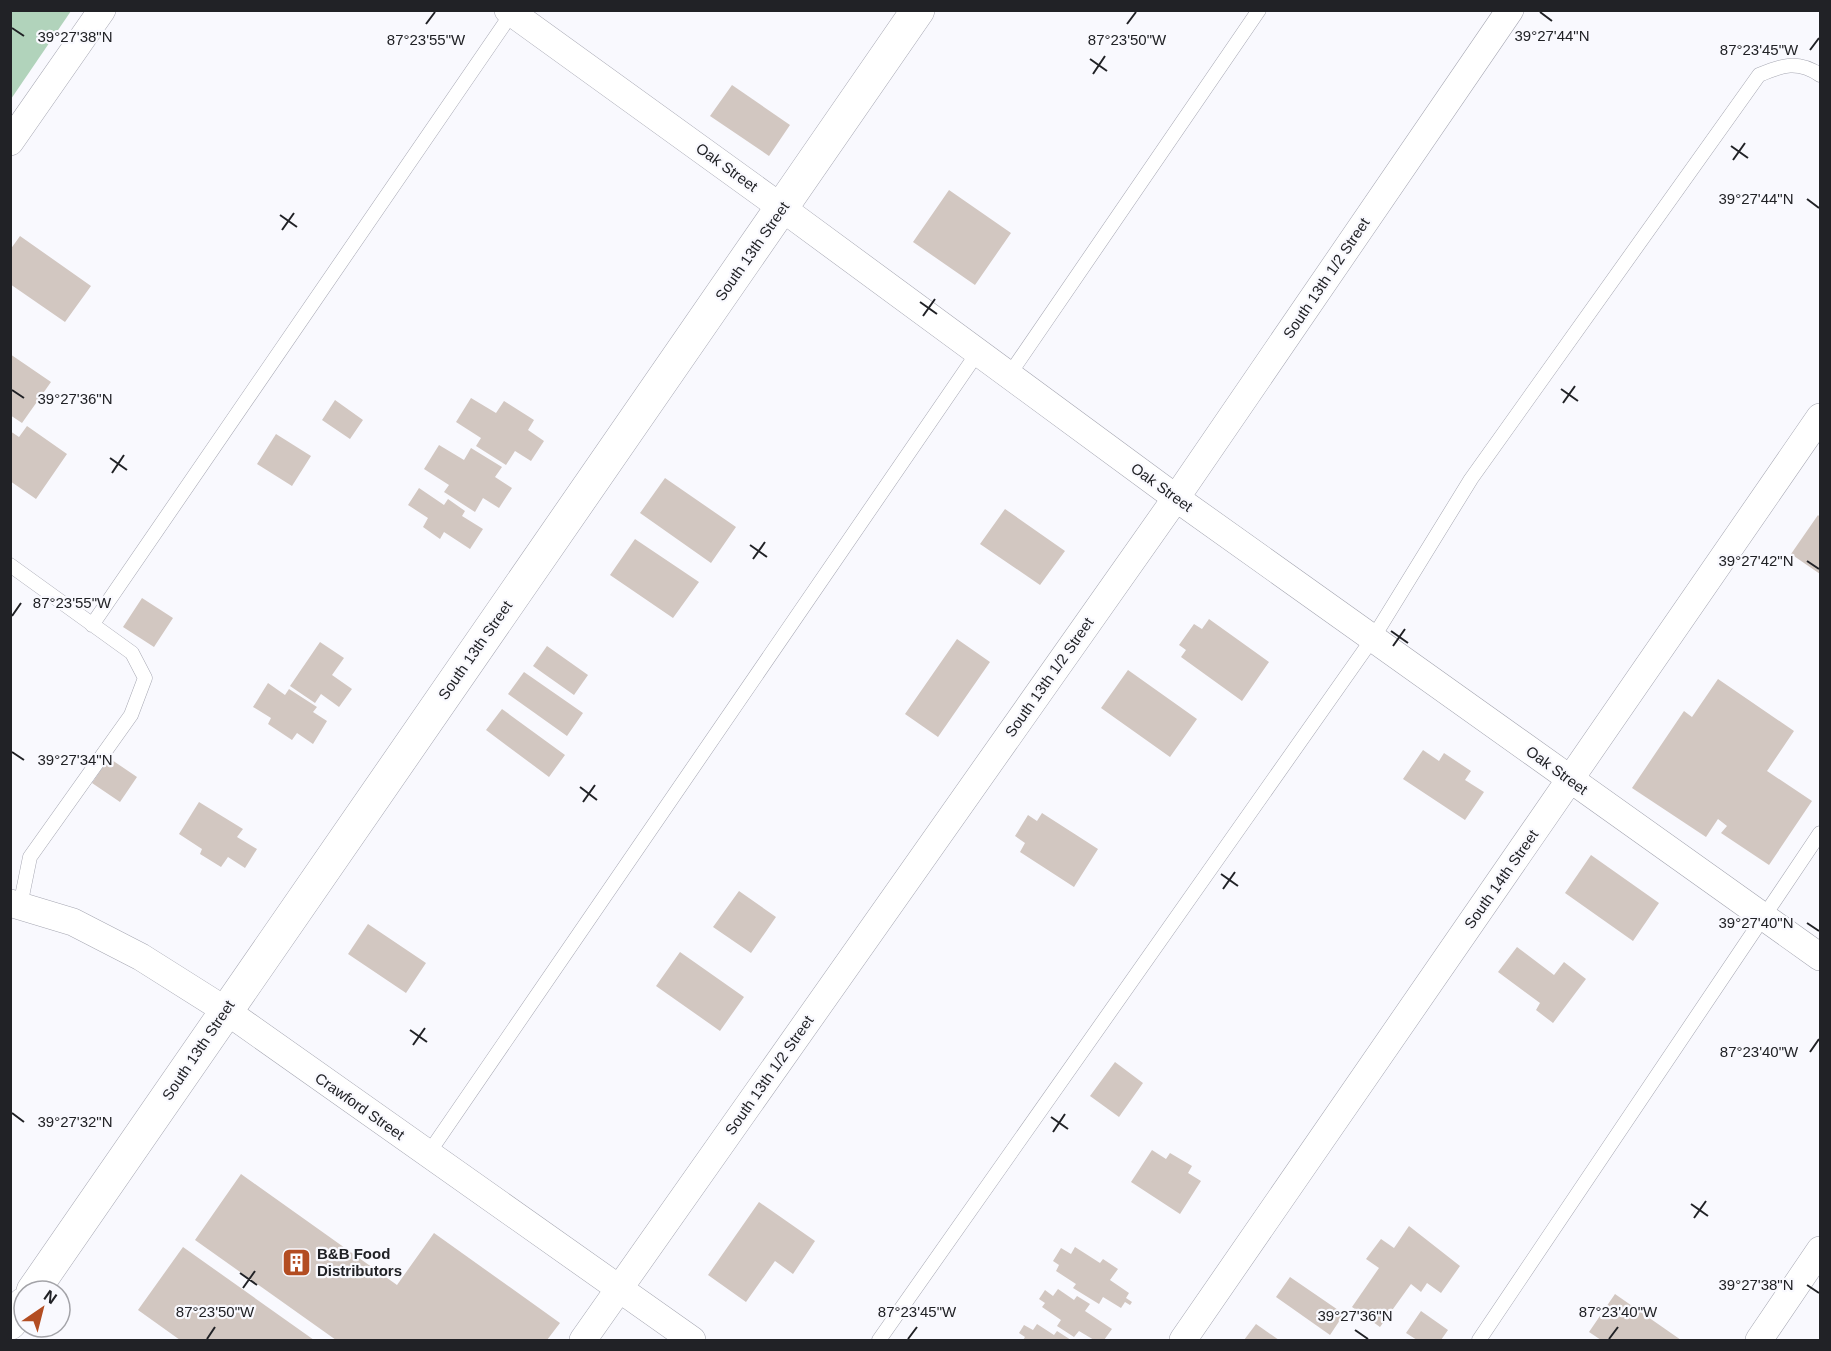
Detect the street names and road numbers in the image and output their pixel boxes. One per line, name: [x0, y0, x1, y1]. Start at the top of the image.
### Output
street label: Oak Street: [693, 139, 762, 195]
street label: South 13th Street: [712, 198, 793, 304]
street label: South 13th 1/2 Street: [1279, 214, 1373, 342]
street label: Oak Street: [1128, 459, 1197, 515]
street label: South 13th Street: [435, 597, 516, 703]
street label: South 13th 1/2 Street: [1001, 613, 1097, 740]
street label: Oak Street: [1523, 742, 1592, 798]
street label: South 14th Street: [1461, 826, 1542, 932]
street label: South 13th Street: [158, 996, 238, 1103]
street label: South 13th 1/2 Street: [721, 1011, 817, 1138]
street label: Crawford Street: [312, 1069, 409, 1144]

